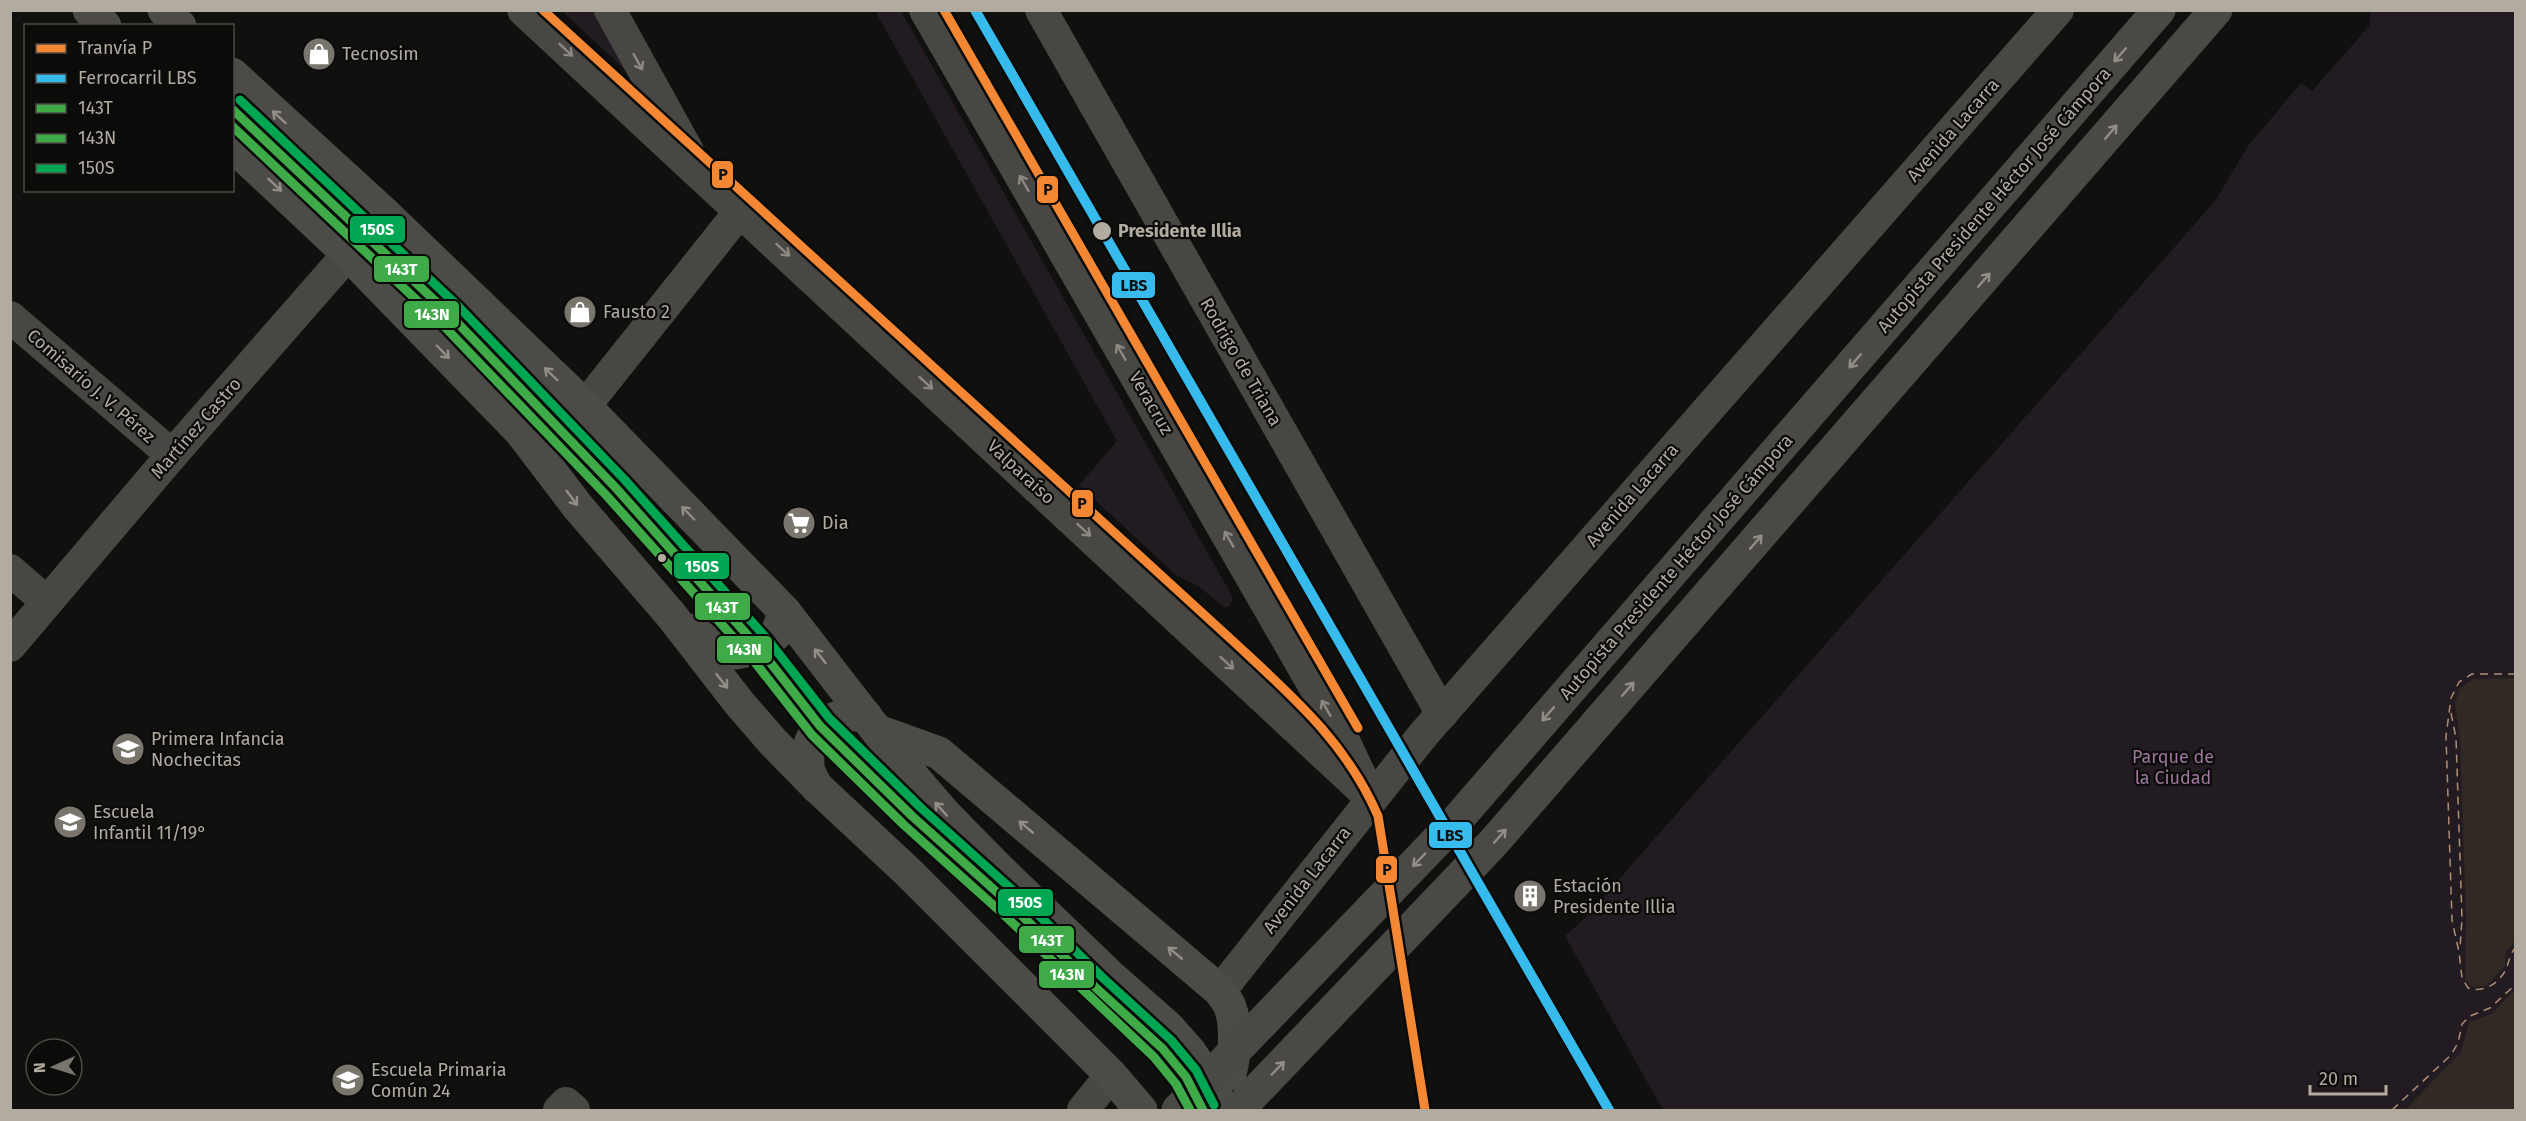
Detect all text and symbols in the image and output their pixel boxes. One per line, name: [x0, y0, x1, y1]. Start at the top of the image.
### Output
legend: [24, 24, 234, 192]
shop icon: Tecnosim: [301, 36, 337, 72]
text: Tranvía P: [78, 37, 152, 59]
place label: Tecnosim: [342, 43, 419, 65]
one-way arrow: [558, 43, 573, 57]
one-way arrow: [2113, 47, 2127, 62]
one-way arrow: [633, 52, 644, 70]
street label: Autopista Presidente Héctor José Cámpora: [1873, 63, 2115, 337]
text: Ferrocarril LBS: [78, 67, 197, 89]
street label: Avenida Lacarra: [1902, 74, 2004, 186]
text: 143T: [78, 97, 114, 119]
one-way arrow: [272, 110, 287, 124]
one-way arrow: [2105, 124, 2118, 140]
text: 143N: [78, 127, 116, 149]
text: 150S: [78, 157, 115, 179]
line badge: P: [711, 160, 734, 189]
text: P: [718, 165, 728, 184]
one-way arrow: [1018, 175, 1030, 192]
line badge: P: [1036, 175, 1059, 204]
one-way arrow: [268, 178, 283, 192]
text: P: [1043, 180, 1053, 199]
line badge: 150S: [349, 215, 406, 244]
text: 150S: [360, 220, 394, 239]
marker: Presidente Illia: [1091, 220, 1113, 242]
place label: Presidente Illia: [1118, 220, 1242, 242]
one-way arrow: [776, 243, 791, 257]
line badge: 143T: [373, 255, 430, 283]
text: 143T: [385, 260, 418, 279]
line badge: LBS: [1111, 271, 1156, 299]
one-way arrow: [1977, 272, 1991, 287]
text: LBS: [1121, 276, 1147, 295]
shop icon: Fausto 2: [562, 294, 598, 330]
street label: Rodrigo de Triana: [1195, 294, 1287, 430]
line badge: 143N: [403, 300, 460, 329]
place label: Fausto 2: [603, 301, 670, 323]
text: 143N: [414, 305, 450, 324]
street label: Comisario J. V. Pérez: [22, 324, 160, 448]
one-way arrow: [1115, 344, 1127, 361]
one-way arrow: [436, 345, 451, 360]
one-way arrow: [1848, 353, 1862, 368]
one-way arrow: [544, 366, 559, 381]
street label: Veracruz: [1124, 367, 1178, 439]
street label: Martínez Castro: [146, 373, 246, 483]
one-way arrow: [919, 376, 934, 390]
street label: Autopista Presidente Héctor José Cámpora: [1555, 430, 1797, 704]
street label: Valparaíso: [983, 435, 1059, 509]
street label: Avenida Lacarra: [1581, 439, 1683, 551]
line badge: P: [1071, 489, 1094, 518]
one-way arrow: [565, 490, 578, 506]
text: P: [1077, 494, 1087, 513]
one-way arrow: [680, 505, 695, 520]
supermarket icon: Dia: [781, 505, 817, 541]
place label: Dia: [822, 512, 848, 534]
one-way arrow: [1077, 523, 1092, 537]
one-way arrow: [1222, 531, 1234, 548]
one-way arrow: [1749, 535, 1763, 550]
unlabelled marker: [656, 552, 668, 564]
line badge: 150S: [673, 552, 730, 580]
text: 150S: [685, 557, 719, 576]
line badge: 143T: [694, 592, 751, 621]
text: 143T: [706, 598, 739, 617]
line badge: 143N: [716, 635, 773, 664]
text: 143N: [726, 640, 762, 659]
one-way arrow: [813, 649, 826, 665]
one-way arrow: [1219, 656, 1234, 670]
one-way arrow: [716, 673, 729, 689]
one-way arrow: [1621, 682, 1635, 697]
one-way arrow: [1320, 700, 1332, 717]
one-way arrow: [1541, 706, 1555, 721]
place label: Primera Infancia Nochecitas: [151, 728, 285, 771]
school or university icon: Primera Infancia Nochecitas: [110, 731, 146, 767]
park label: Parque de la Ciudad: [2132, 746, 2214, 789]
place label: Escuela Infantil 11/19°: [93, 801, 207, 844]
one-way arrow: [934, 802, 948, 817]
school or university icon: Escuela Infantil 11/19°: [52, 804, 88, 840]
one-way arrow: [1019, 820, 1034, 834]
line badge: LBS: [1428, 821, 1473, 849]
street label: Avenida Lacarra: [1258, 822, 1356, 938]
text: LBS: [1437, 826, 1463, 845]
one-way arrow: [1493, 829, 1507, 844]
one-way arrow: [1411, 852, 1426, 867]
line badge: P: [1375, 855, 1398, 884]
text: P: [1382, 860, 1392, 879]
place label: Estación Presidente Illia: [1553, 875, 1675, 918]
building icon: Estación Presidente Illia: [1512, 878, 1548, 914]
line badge: 150S: [997, 888, 1054, 917]
text: 150S: [1008, 893, 1042, 912]
line badge: 143T: [1018, 925, 1075, 954]
text: 143T: [1031, 931, 1064, 950]
one-way arrow: [1168, 946, 1183, 960]
line badge: 143N: [1038, 960, 1095, 989]
text: 143N: [1049, 965, 1085, 984]
north arrow: [24, 1037, 84, 1097]
scale bar: [2310, 1058, 2386, 1096]
place label: Escuela Primaria Común 24: [371, 1059, 507, 1102]
one-way arrow: [1271, 1061, 1285, 1076]
text: N: [30, 1062, 49, 1074]
school or university icon: Escuela Primaria Común 24: [330, 1062, 366, 1098]
text: 20 m: [2319, 1068, 2358, 1090]

